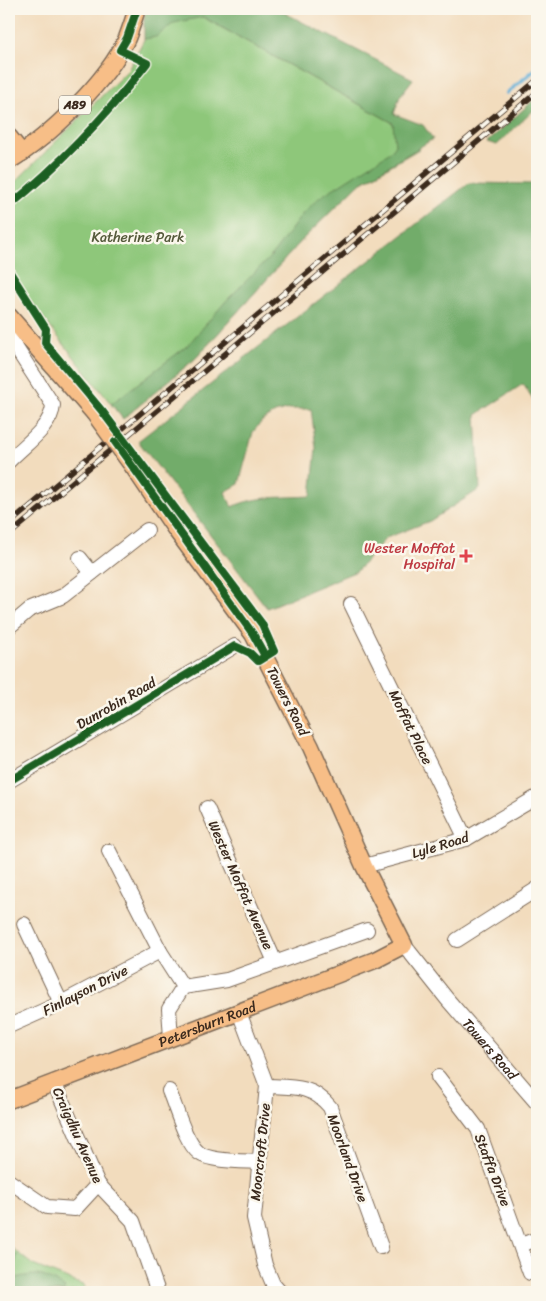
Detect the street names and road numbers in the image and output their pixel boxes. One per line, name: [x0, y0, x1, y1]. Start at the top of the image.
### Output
road number: A89: [59, 96, 91, 114]
street label: Towers Road: [259, 662, 317, 742]
street label: Dunrobin Road: [72, 670, 162, 736]
street label: Moffat Place: [382, 685, 440, 769]
street label: Wester Moffat Avenue: [201, 816, 280, 954]
street label: Lyle Road: [408, 824, 473, 866]
street label: Finlayson Drive: [38, 958, 133, 1023]
street label: Petersburn Road: [155, 994, 261, 1055]
street label: Towers Road: [456, 1012, 525, 1087]
street label: Craigdhu Avenue: [45, 1083, 110, 1188]
street label: Moorcroft Drive: [243, 1102, 278, 1202]
street label: Moorland Drive: [320, 1110, 375, 1206]
street label: Staffa Drive: [467, 1130, 518, 1210]

